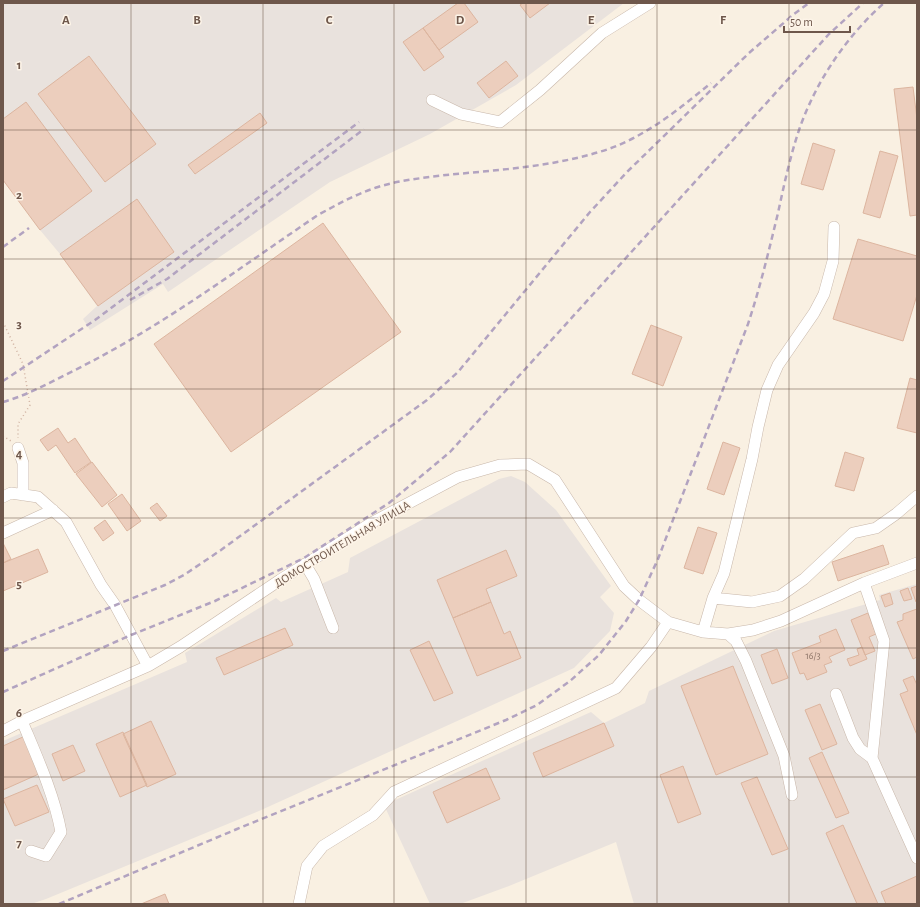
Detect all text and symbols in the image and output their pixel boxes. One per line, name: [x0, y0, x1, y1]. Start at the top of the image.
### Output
scale bar: [784, 8, 850, 34]
text: A: [62, 14, 70, 27]
text: B: [193, 14, 201, 27]
text: C: [326, 14, 333, 27]
text: D: [456, 14, 465, 27]
text: E: [588, 14, 595, 27]
text: F: [720, 14, 727, 27]
text: 50 m: [790, 16, 813, 28]
text: 1: [17, 59, 21, 72]
text: 2: [16, 189, 22, 202]
text: 3: [16, 318, 22, 331]
text: 4: [16, 448, 23, 461]
street label: ДОМОСТРОИТЕЛЬНАЯ УЛИЦА: [272, 499, 412, 589]
text: 5: [16, 578, 22, 591]
house number: 16/3: [805, 651, 821, 661]
text: 6: [16, 707, 22, 720]
text: 7: [16, 837, 22, 850]

